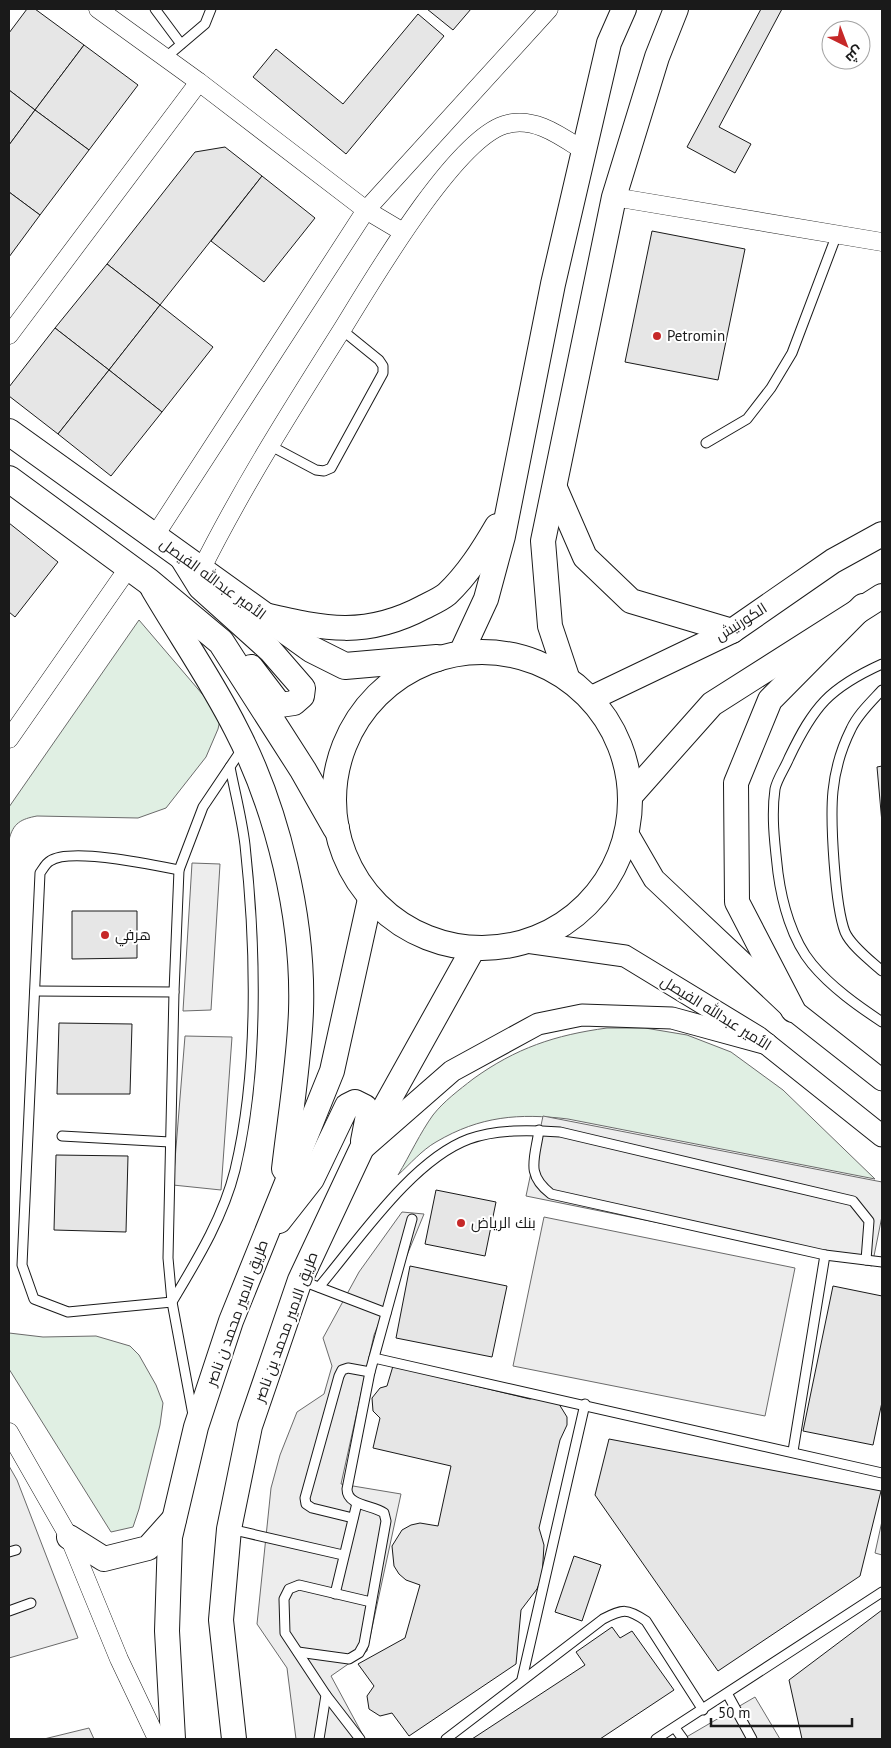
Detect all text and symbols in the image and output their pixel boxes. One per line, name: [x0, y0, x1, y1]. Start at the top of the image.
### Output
north arrow: [821, 20, 871, 70]
text: ش: [842, 42, 867, 67]
place label: Petromin: [667, 326, 725, 345]
marker: Petromin: [651, 330, 663, 342]
street label: الأمير عبدالله الفيصل: [156, 534, 270, 624]
street label: الكورنيش: [711, 598, 771, 646]
place label: هرفي: [115, 925, 151, 947]
marker: هرفي: [99, 929, 111, 941]
street label: الأمير عبدالله الفيصل: [657, 971, 775, 1055]
place label: بنك الرياض: [471, 1213, 536, 1233]
marker: بنك الرياض: [455, 1217, 467, 1229]
street label: طريق الامير محمد ن ناصر: [201, 1237, 273, 1390]
street label: طريق الامير محمد بن ناصر: [249, 1249, 323, 1406]
scale bar: [711, 1696, 852, 1728]
text: 50 m: [718, 1703, 751, 1722]

